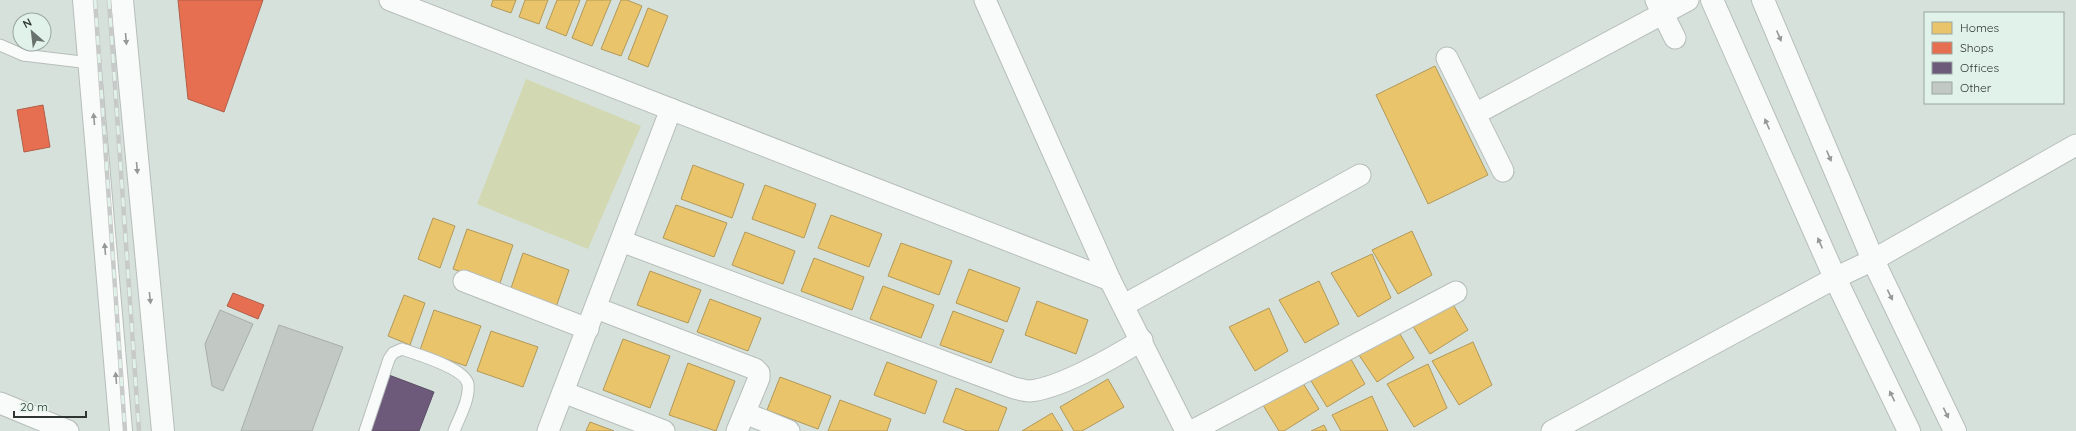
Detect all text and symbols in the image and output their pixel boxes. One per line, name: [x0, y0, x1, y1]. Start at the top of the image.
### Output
north arrow: [12, 12, 52, 52]
legend: [1924, 12, 2064, 104]
text: N: [20, 15, 34, 31]
text: Homes: [1960, 20, 2000, 35]
one-way arrow: [1776, 30, 1782, 42]
one-way arrow: [122, 33, 129, 45]
text: Shops: [1960, 40, 1994, 55]
text: Offices: [1960, 60, 1999, 75]
text: Other: [1960, 80, 1992, 95]
one-way arrow: [91, 113, 98, 125]
one-way arrow: [1764, 118, 1770, 130]
one-way arrow: [1826, 150, 1832, 161]
one-way arrow: [134, 162, 141, 174]
one-way arrow: [1816, 236, 1822, 248]
one-way arrow: [102, 243, 109, 255]
one-way arrow: [1887, 290, 1893, 301]
one-way arrow: [146, 292, 153, 304]
one-way arrow: [113, 372, 120, 384]
one-way arrow: [1889, 390, 1895, 402]
scale bar: [14, 393, 86, 419]
text: 20 m: [20, 399, 48, 414]
one-way arrow: [1943, 407, 1949, 418]

